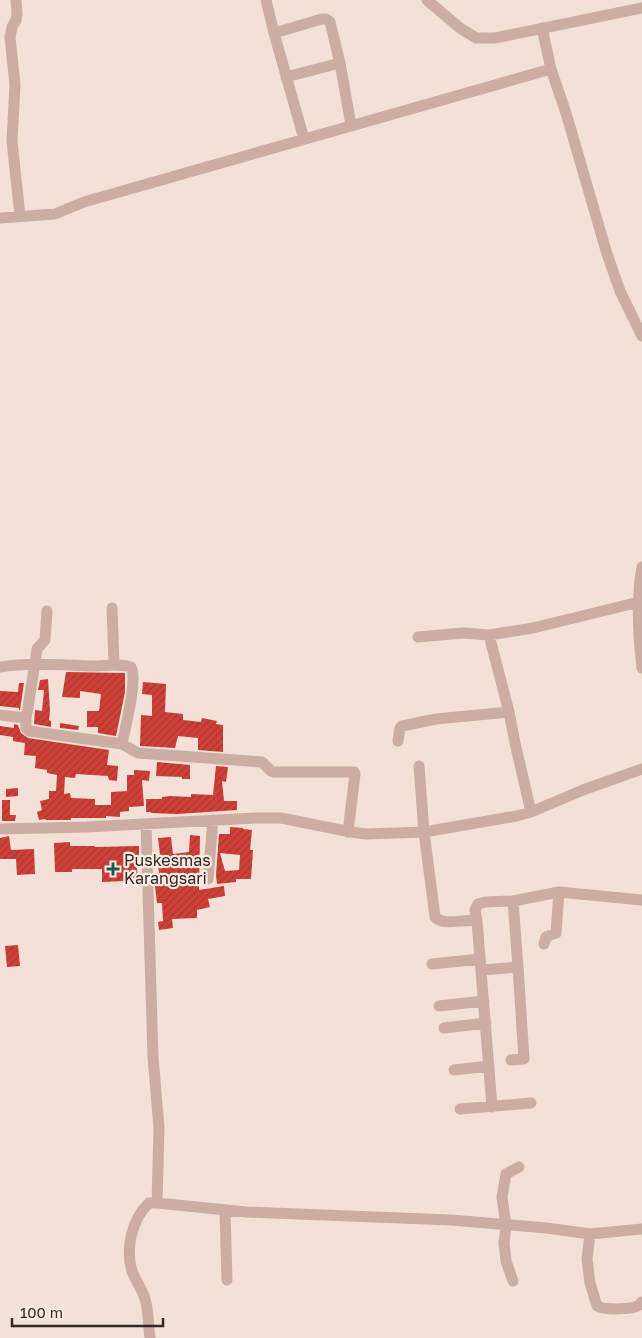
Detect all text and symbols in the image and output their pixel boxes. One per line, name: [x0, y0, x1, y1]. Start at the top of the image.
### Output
place label: Puskesmas Karangsari: [124, 850, 211, 888]
marker: Puskesmas Karangsari: [106, 862, 120, 876]
scale bar: [12, 1296, 164, 1328]
text: 100 m: [20, 1303, 63, 1321]

